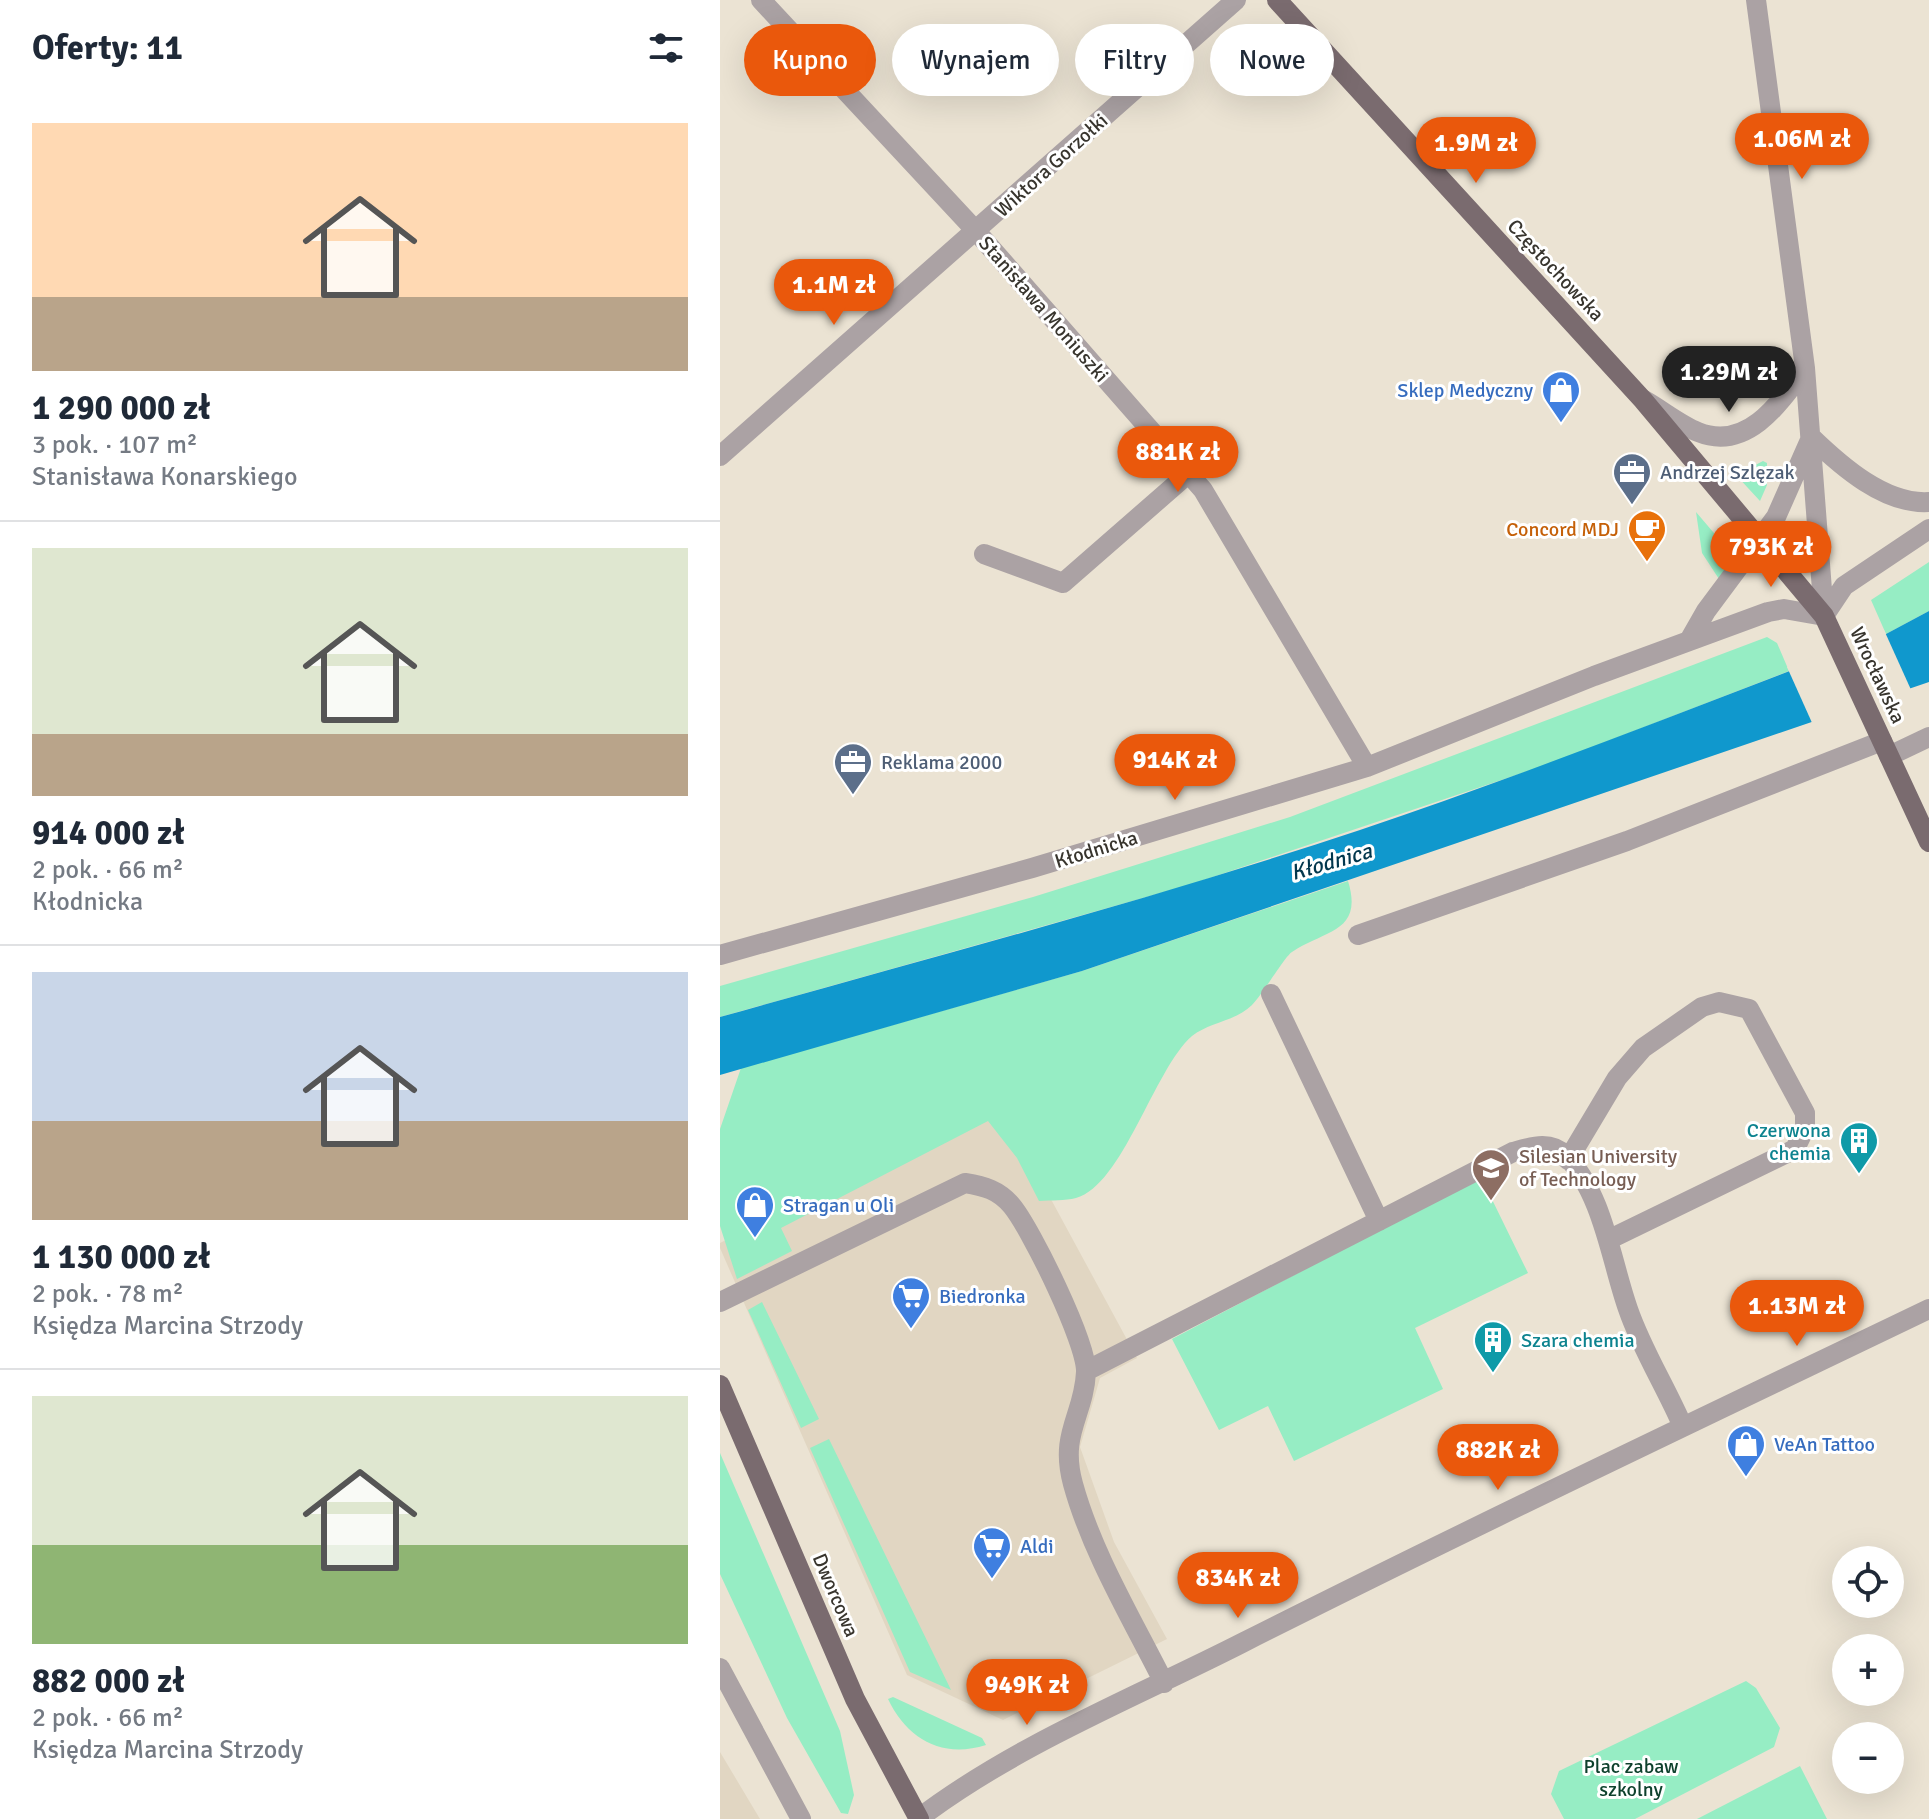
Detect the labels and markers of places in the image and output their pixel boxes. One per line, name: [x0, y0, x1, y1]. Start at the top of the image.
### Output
pin: 1.06M zł: [1719, 113, 1885, 181]
pin: 1.9M zł: [1402, 117, 1550, 185]
pin: 1.1M zł: [760, 259, 908, 327]
pin: 1.29M zł: [1646, 346, 1812, 414]
shop icon: Sklep Medyczny: [1540, 369, 1582, 424]
place label: Sklep Medyczny: [1397, 378, 1534, 403]
pin: 881K zł: [1104, 426, 1252, 494]
office icon: Andrzej Szlęzak: [1611, 451, 1653, 506]
place label: Andrzej Szlęzak: [1660, 460, 1795, 485]
cafe icon: Concord MDJ: [1626, 508, 1668, 563]
place label: Concord MDJ: [1506, 517, 1619, 542]
pin: 793K zł: [1697, 521, 1845, 589]
pin: 914K zł: [1101, 734, 1249, 802]
office icon: Reklama 2000: [832, 741, 874, 796]
place label: Reklama 2000: [881, 750, 1002, 775]
place label: Czerwona chemia: [1747, 1118, 1831, 1166]
building icon: Czerwona chemia: [1838, 1120, 1880, 1175]
place label: Silesian University of Technology: [1519, 1144, 1678, 1192]
school or university icon: Silesian University of Technology: [1470, 1147, 1512, 1202]
shop icon: Stragan u Oli: [734, 1184, 776, 1239]
place label: Stragan u Oli: [783, 1193, 894, 1218]
supermarket icon: Biedronka: [890, 1275, 932, 1330]
pin: 1.13M zł: [1714, 1280, 1880, 1348]
place label: Biedronka: [939, 1284, 1026, 1309]
building icon: Szara chemia: [1472, 1319, 1514, 1374]
place label: Szara chemia: [1521, 1328, 1635, 1353]
shop icon: VeAn Tattoo: [1725, 1423, 1767, 1478]
pin: 882K zł: [1424, 1424, 1572, 1492]
place label: VeAn Tattoo: [1774, 1432, 1875, 1457]
supermarket icon: Aldi: [971, 1525, 1013, 1580]
place label: Aldi: [1020, 1534, 1054, 1559]
pin: 834K zł: [1164, 1552, 1312, 1620]
pin: 949K zł: [953, 1659, 1101, 1727]

